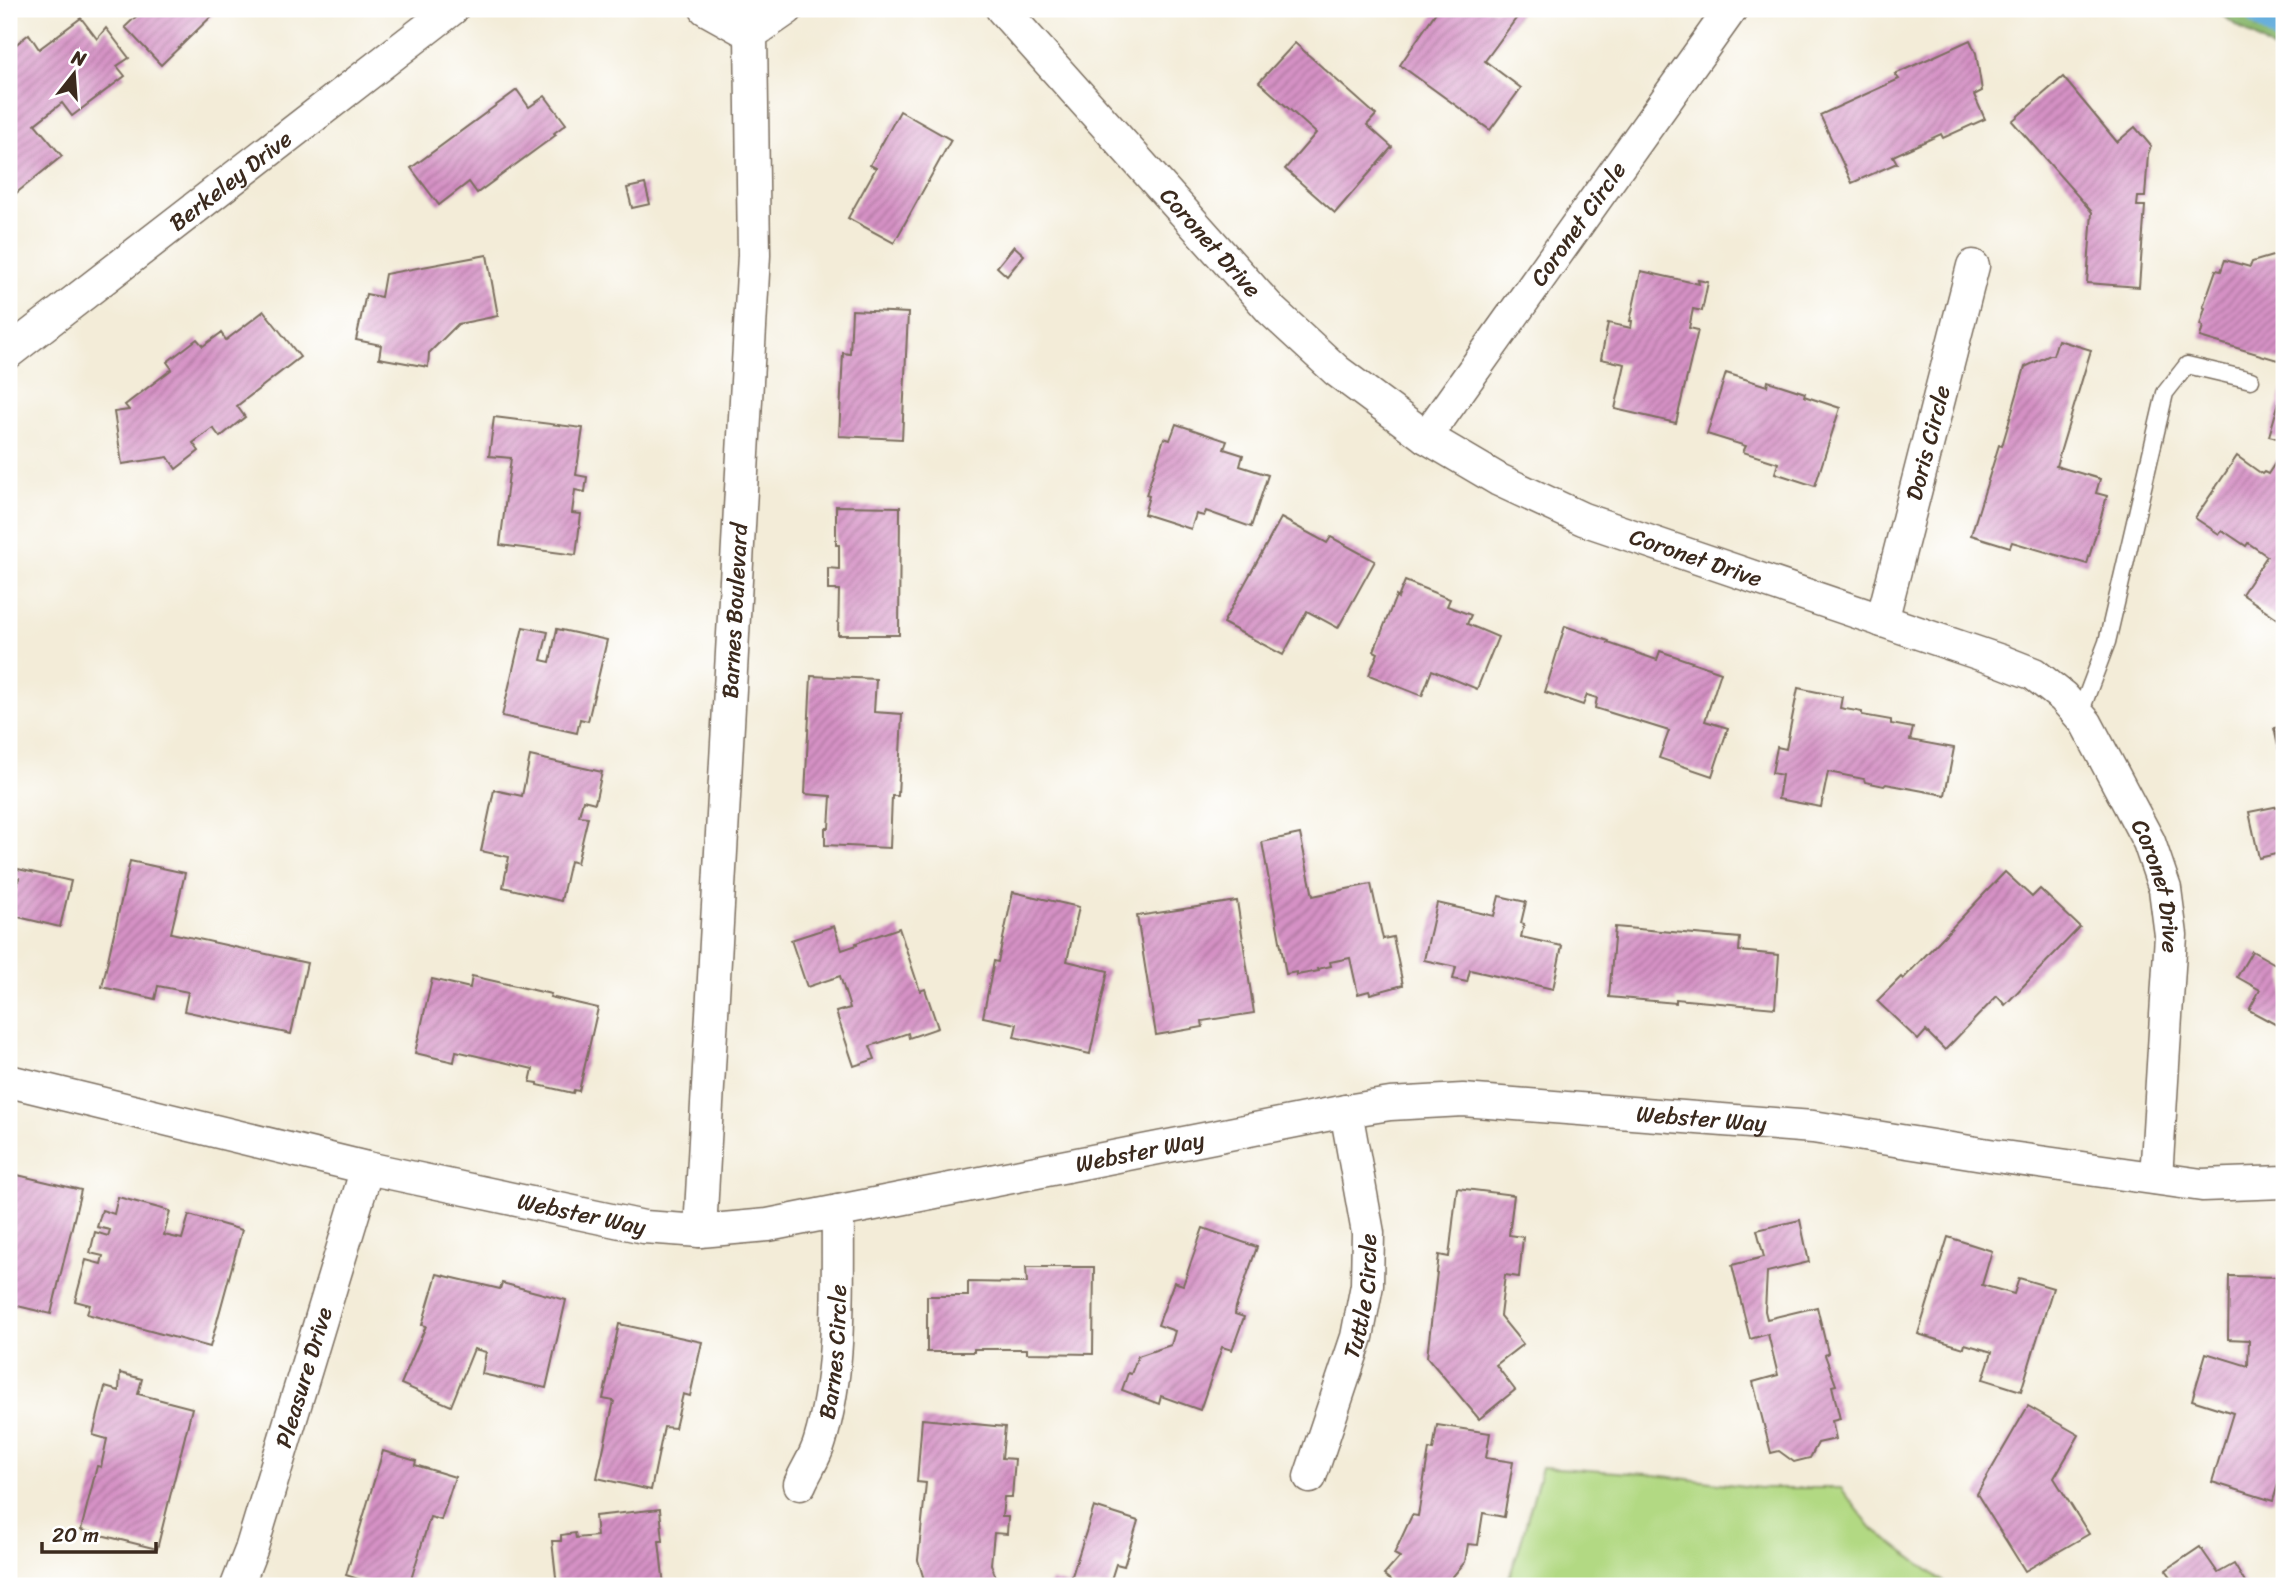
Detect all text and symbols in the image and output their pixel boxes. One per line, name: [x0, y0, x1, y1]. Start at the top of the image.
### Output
north arrow: [38, 38, 108, 108]
text: N: [67, 40, 91, 76]
street label: Berkeley Drive: [160, 119, 301, 242]
street label: Coronet Circle: [1519, 152, 1637, 295]
street label: Coronet Drive: [1149, 177, 1272, 308]
street label: Doris Circle: [1893, 380, 1962, 505]
street label: Coronet Drive: [1624, 516, 1768, 599]
street label: Barnes Boulevard: [709, 520, 760, 700]
street label: Coronet Drive: [2120, 811, 2192, 954]
street label: Webster Way: [1635, 1093, 1768, 1144]
street label: Webster Way: [1072, 1119, 1208, 1184]
street label: Webster Way: [514, 1180, 650, 1247]
street label: Tuttle Circle: [1331, 1233, 1388, 1364]
street label: Barnes Circle: [806, 1284, 858, 1423]
street label: Pleasure Drive: [263, 1302, 344, 1453]
scale bar: [42, 1511, 156, 1555]
text: 20 m: [52, 1516, 99, 1554]

